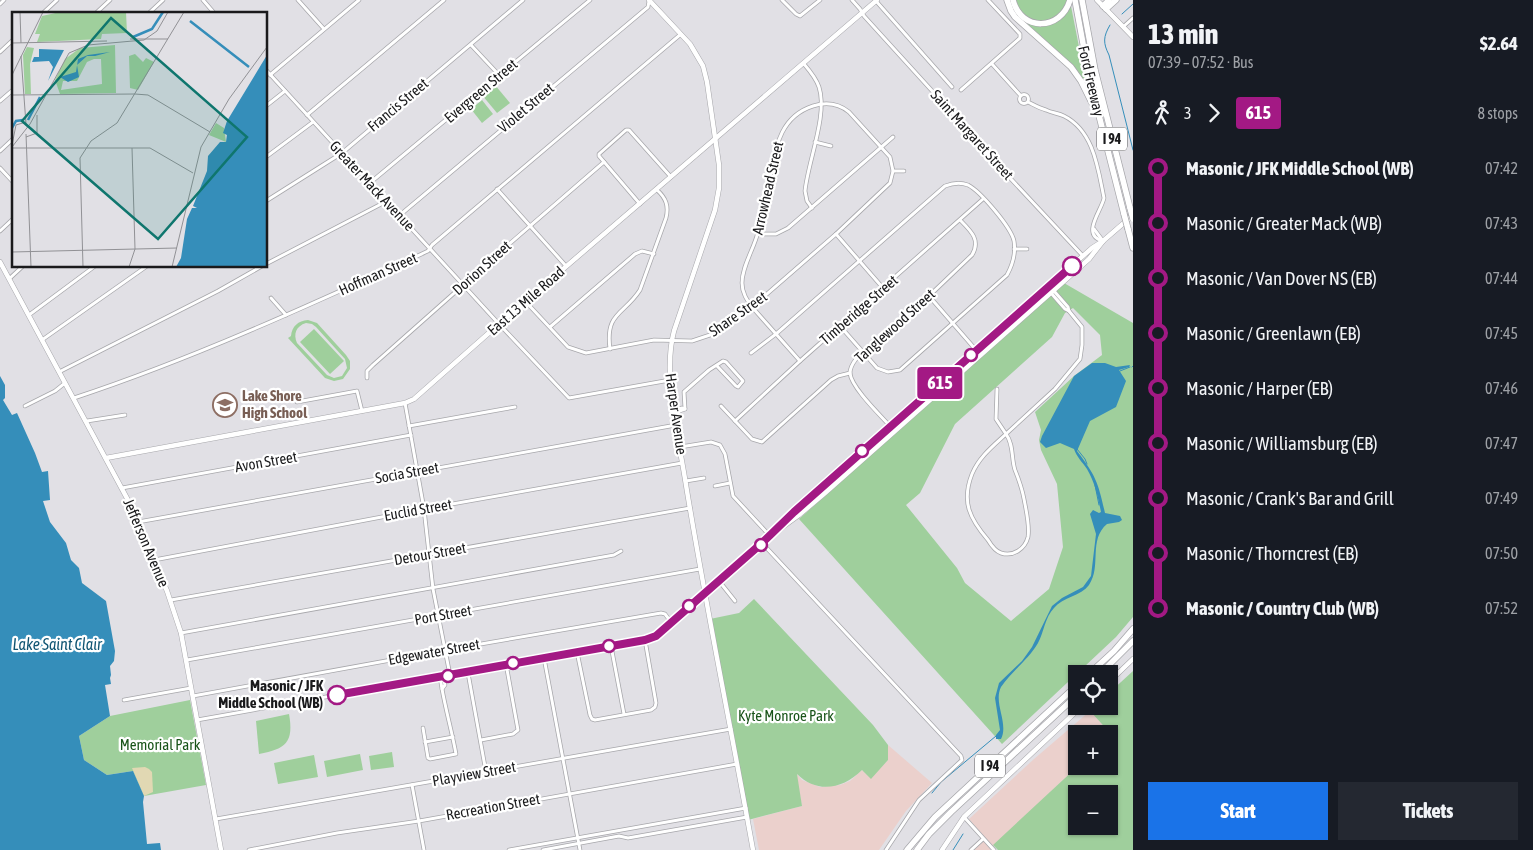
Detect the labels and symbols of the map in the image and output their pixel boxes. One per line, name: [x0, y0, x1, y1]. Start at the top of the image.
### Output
inset map: [12, 12, 268, 268]
street label: Ford Freeway: [1075, 44, 1108, 118]
street label: Evergreen Street: [441, 55, 521, 126]
street label: Francis Street: [364, 75, 431, 135]
street label: Violet Street: [494, 79, 557, 136]
street label: Saint Margaret Street: [928, 86, 1017, 183]
road number: I 94: [1097, 128, 1127, 150]
street label: Greater Mack Avenue: [326, 137, 418, 234]
street label: Arrowhead Street: [749, 140, 787, 236]
street label: Dorion Street: [449, 237, 514, 298]
street label: Hoffman Street: [336, 249, 420, 298]
unlabelled marker: [1062, 256, 1082, 276]
street label: East 13 Mile Road: [484, 263, 567, 339]
street label: Timberidge Street: [816, 271, 901, 348]
street label: Tanglewood Street: [851, 285, 938, 366]
street label: Share Street: [705, 287, 770, 340]
unlabelled marker: [964, 348, 978, 362]
line badge: 615: [911, 367, 969, 399]
street label: Harper Avenue: [662, 372, 691, 456]
place label: Lake Shore High School: [242, 387, 308, 421]
school or university icon: Lake Shore High School: [212, 392, 238, 418]
unlabelled marker: [855, 444, 869, 458]
street label: Avon Street: [234, 448, 298, 475]
street label: Socia Street: [374, 459, 440, 486]
street label: Euclid Street: [383, 495, 453, 524]
street label: Jefferson Avenue: [120, 496, 173, 590]
unlabelled marker: [754, 538, 768, 552]
street label: Detour Street: [392, 539, 467, 568]
unlabelled marker: [682, 599, 696, 613]
street label: Port Street: [413, 601, 473, 628]
water label: Lake Saint Clair: [12, 635, 103, 653]
street label: Edgewater Street: [387, 635, 481, 668]
unlabelled marker: [602, 639, 616, 653]
unlabelled marker: [506, 656, 520, 670]
unlabelled marker: [441, 669, 455, 683]
place label: Masonic / JFK Middle School (WB): [218, 677, 324, 711]
marker: Masonic / JFK Middle School (WB): [327, 685, 347, 705]
park label: Kyte Monroe Park: [738, 707, 834, 724]
park label: Memorial Park: [120, 736, 201, 753]
road number: I 94: [975, 754, 1005, 778]
street label: Playview Street: [431, 758, 517, 789]
street label: Recreation Street: [445, 790, 541, 823]

